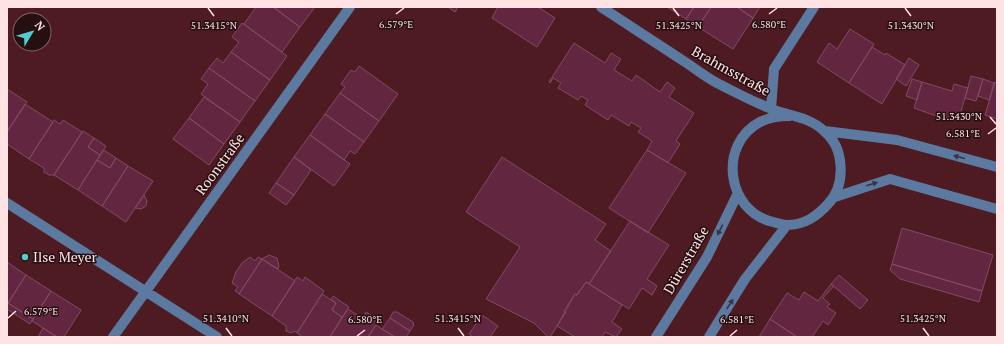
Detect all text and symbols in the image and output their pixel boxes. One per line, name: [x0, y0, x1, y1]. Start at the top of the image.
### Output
north arrow: [12, 12, 52, 52]
text: N: [32, 18, 48, 34]
text: 6.579°E: [379, 18, 413, 31]
text: 6.580°E: [752, 18, 786, 31]
text: 51.3415°N: [191, 19, 238, 32]
text: 51.3425°N: [656, 19, 703, 32]
text: 51.3430°N: [888, 19, 935, 32]
street label: Brahmsstraße: [689, 41, 774, 100]
text: 51.3430°N: [936, 110, 983, 123]
text: 6.581°E: [946, 127, 980, 140]
street label: Roonstraße: [191, 129, 248, 198]
one-way arrow: [953, 154, 965, 160]
one-way arrow: [867, 181, 879, 187]
street label: Dürerstraße: [658, 222, 713, 297]
one-way arrow: [717, 224, 723, 236]
place label: Ilse Meyer: [33, 247, 97, 266]
marker: Ilse Meyer: [20, 252, 30, 262]
one-way arrow: [726, 298, 733, 310]
text: 6.579°E: [24, 305, 58, 318]
text: 51.3410°N: [203, 312, 250, 325]
text: 51.3415°N: [435, 312, 482, 325]
text: 51.3425°N: [900, 312, 947, 325]
text: 6.580°E: [348, 313, 382, 326]
text: 6.581°E: [720, 313, 754, 326]

